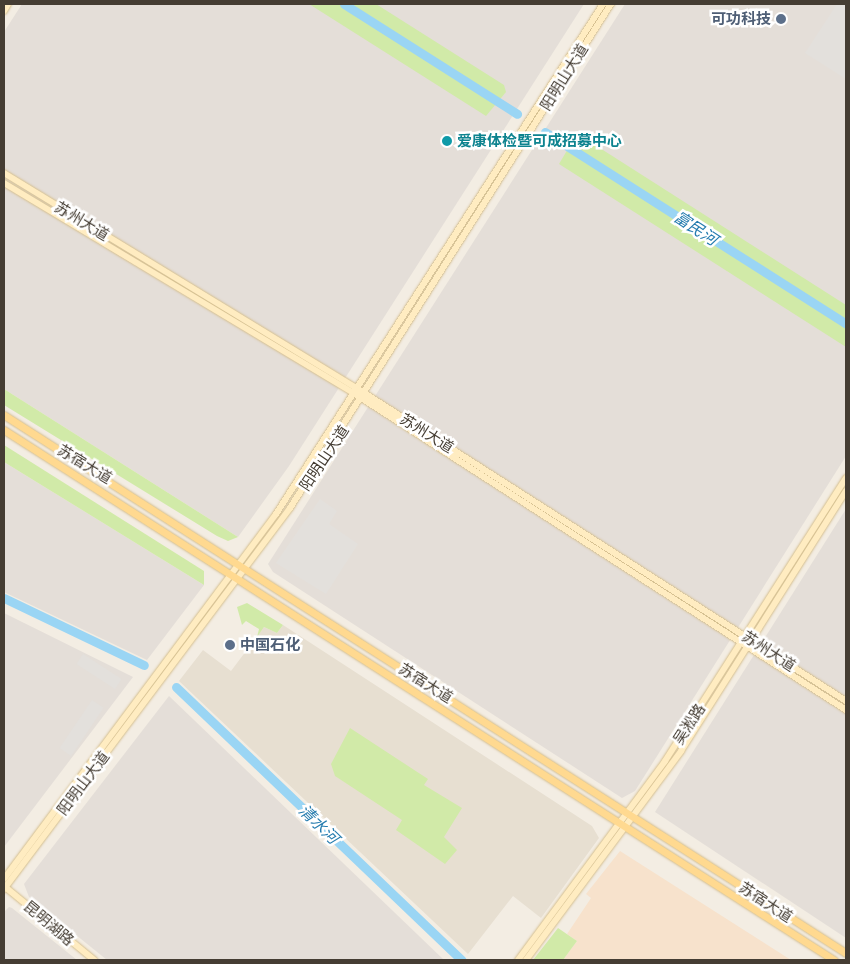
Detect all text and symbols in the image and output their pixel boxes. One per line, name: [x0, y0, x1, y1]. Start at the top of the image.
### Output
place label: 可功科技: [711, 10, 771, 28]
marker: 可功科技: [775, 13, 787, 25]
street label: 阳明山大道: [536, 40, 592, 114]
place label: 爱康体检暨可成招募中心: [457, 132, 622, 150]
marker: 爱康体检暨可成招募中心: [441, 135, 453, 147]
street label: 苏州大道: [52, 198, 112, 244]
water label: 富民河: [671, 207, 721, 249]
street label: 苏州大道: [397, 409, 457, 457]
street label: 阳明山大道: [296, 422, 352, 494]
street label: 苏宿大道: [55, 441, 115, 487]
street label: 苏州大道: [739, 627, 799, 675]
place label: 中国石化: [240, 636, 300, 654]
marker: 中国石化: [224, 639, 236, 651]
street label: 苏宿大道: [396, 659, 456, 707]
street label: 吴淞路: [669, 700, 709, 748]
street label: 阳明山大道: [53, 748, 113, 818]
water label: 清水河: [295, 800, 343, 848]
street label: 苏宿大道: [736, 878, 796, 926]
street label: 昆明湖路: [20, 897, 78, 949]

